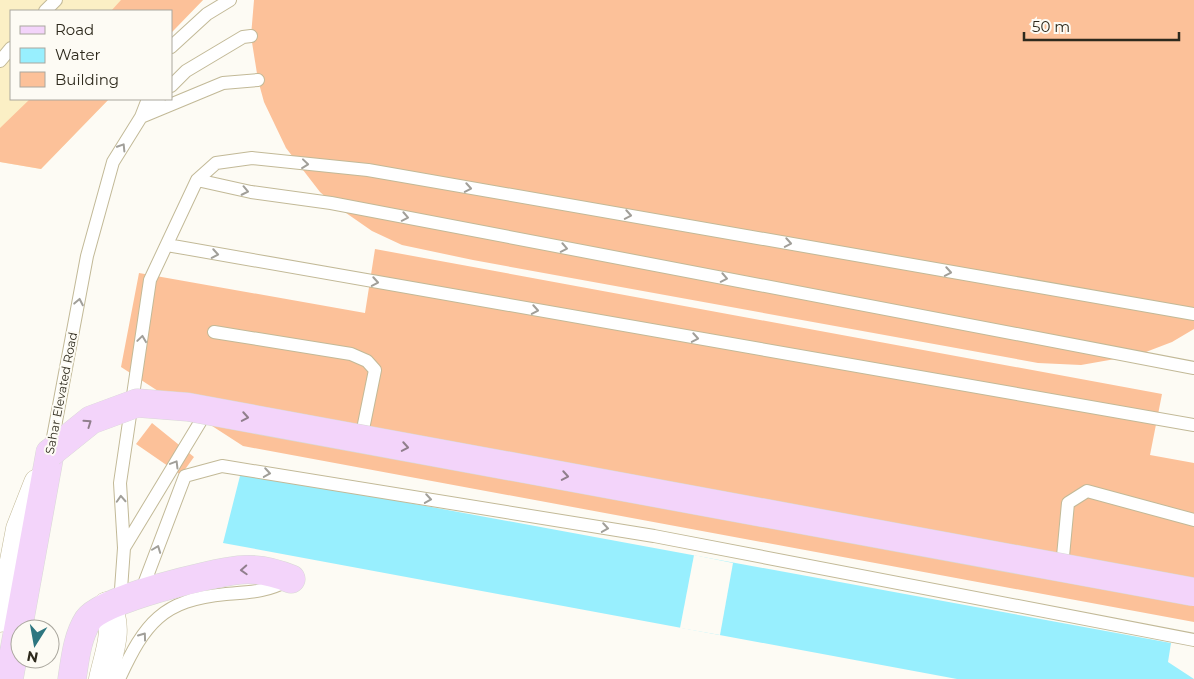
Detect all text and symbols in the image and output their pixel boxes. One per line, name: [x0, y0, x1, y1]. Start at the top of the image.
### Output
legend: [10, 10, 172, 100]
scale bar: [1024, 10, 1179, 42]
text: 50 m: [1032, 17, 1070, 36]
text: Road: [55, 20, 94, 39]
text: Water: [55, 45, 101, 64]
text: Building: [55, 70, 119, 89]
one-way arrow: [116, 143, 126, 152]
one-way arrow: [302, 158, 310, 169]
one-way arrow: [464, 182, 472, 192]
one-way arrow: [240, 185, 249, 195]
one-way arrow: [624, 210, 633, 220]
one-way arrow: [400, 212, 409, 222]
one-way arrow: [784, 238, 793, 248]
one-way arrow: [560, 242, 569, 252]
one-way arrow: [211, 248, 219, 258]
one-way arrow: [944, 266, 953, 276]
one-way arrow: [720, 272, 729, 283]
one-way arrow: [371, 276, 380, 286]
one-way arrow: [73, 298, 83, 307]
one-way arrow: [531, 304, 540, 315]
street label: Sahar Elevated Road: [42, 331, 80, 455]
one-way arrow: [691, 333, 700, 343]
one-way arrow: [136, 334, 146, 343]
one-way arrow: [240, 412, 249, 422]
one-way arrow: [82, 420, 92, 429]
one-way arrow: [400, 441, 409, 451]
one-way arrow: [169, 460, 179, 469]
one-way arrow: [264, 467, 272, 478]
one-way arrow: [560, 470, 569, 481]
one-way arrow: [423, 494, 432, 504]
one-way arrow: [116, 495, 126, 503]
one-way arrow: [602, 522, 610, 533]
one-way arrow: [151, 545, 162, 554]
one-way arrow: [240, 565, 248, 576]
north arrow: [10, 619, 60, 669]
one-way arrow: [137, 633, 146, 642]
text: N: [25, 647, 40, 667]

